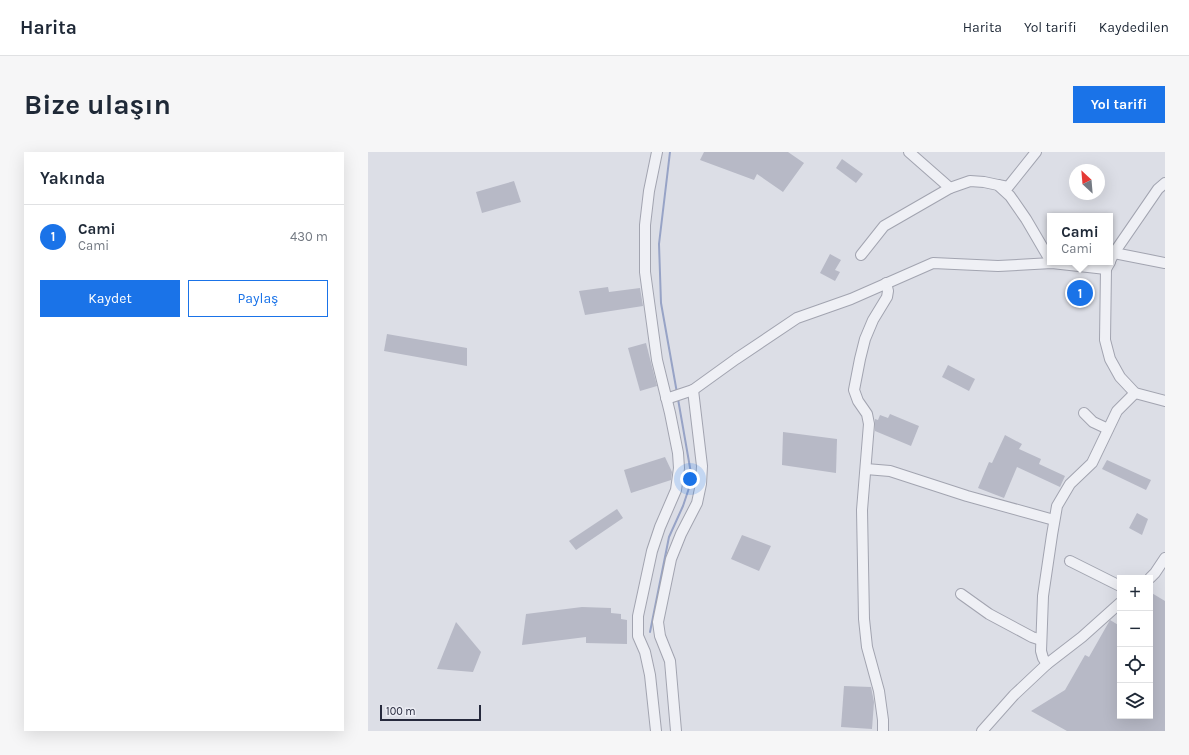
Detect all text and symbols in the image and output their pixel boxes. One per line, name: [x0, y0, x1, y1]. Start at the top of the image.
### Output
text: Harita: [20, 17, 77, 39]
text: Harita: [963, 19, 1002, 36]
text: Yol tarifi: [1024, 19, 1077, 36]
text: Kaydedilen: [1099, 19, 1169, 36]
button: Yol tarifi: [1073, 86, 1165, 123]
text: Bize ulaşın: [24, 88, 171, 121]
north arrow: [1069, 164, 1105, 200]
text: Yakında: [40, 168, 105, 188]
popup: [1047, 213, 1113, 265]
text: Cami: [78, 220, 115, 238]
text: Cami: [1061, 223, 1099, 241]
text: 1: [51, 229, 55, 244]
text: 430 m: [290, 229, 328, 244]
text: Cami: [78, 238, 109, 253]
text: Cami: [1061, 241, 1092, 256]
pin: 1: [1067, 278, 1093, 308]
button: Kaydet: [40, 280, 180, 317]
button: Paylaş: [188, 280, 328, 317]
your location: [680, 469, 700, 489]
map controls: [1117, 575, 1153, 719]
button: +: [1117, 575, 1153, 611]
button: −: [1117, 611, 1153, 647]
button: locate: [1117, 647, 1153, 683]
button: layers: [1117, 683, 1153, 719]
scale bar: [380, 703, 481, 722]
text: 100 m: [386, 705, 416, 718]

